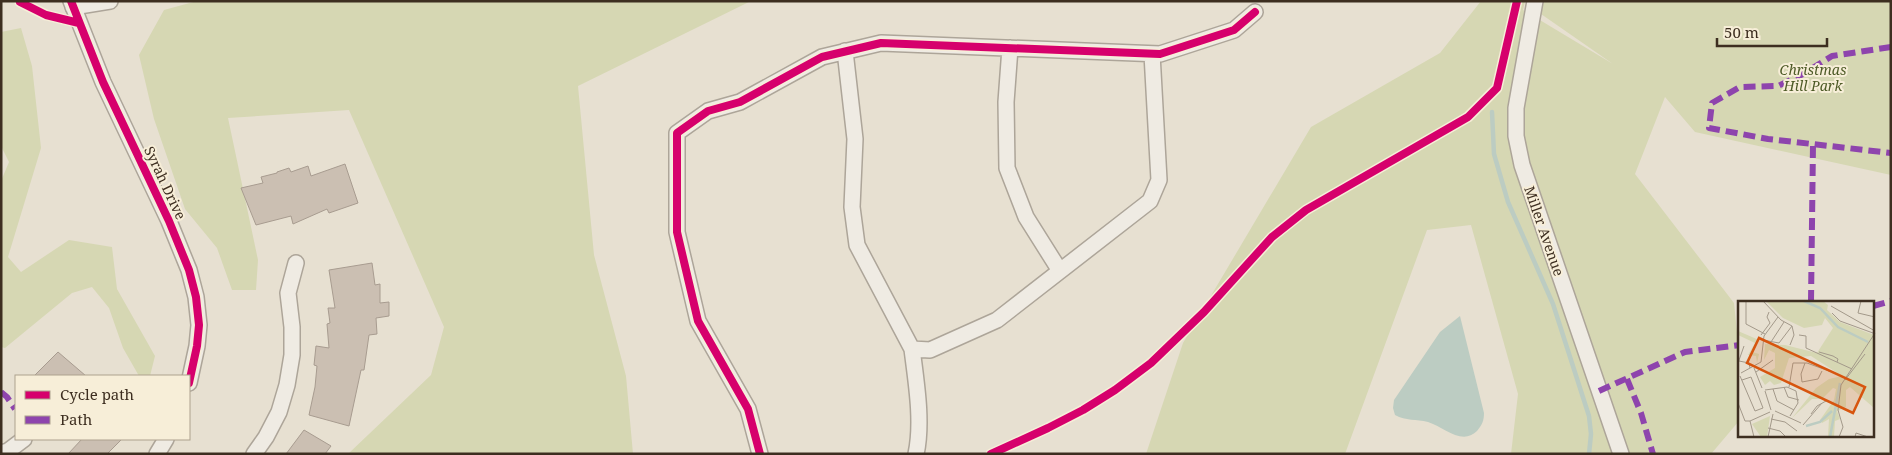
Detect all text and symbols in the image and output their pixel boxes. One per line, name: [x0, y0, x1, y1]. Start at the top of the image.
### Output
scale bar: [1717, 15, 1827, 47]
text: 50 m: [1724, 22, 1759, 42]
park label: Christmas Hill Park: [1780, 60, 1847, 95]
street label: Syrah Drive: [140, 143, 191, 223]
street label: Miller Avenue: [1520, 183, 1569, 278]
inset map: [1738, 301, 1874, 438]
legend: [15, 375, 190, 440]
text: Cycle path: [60, 384, 135, 404]
text: Path: [60, 409, 93, 429]

